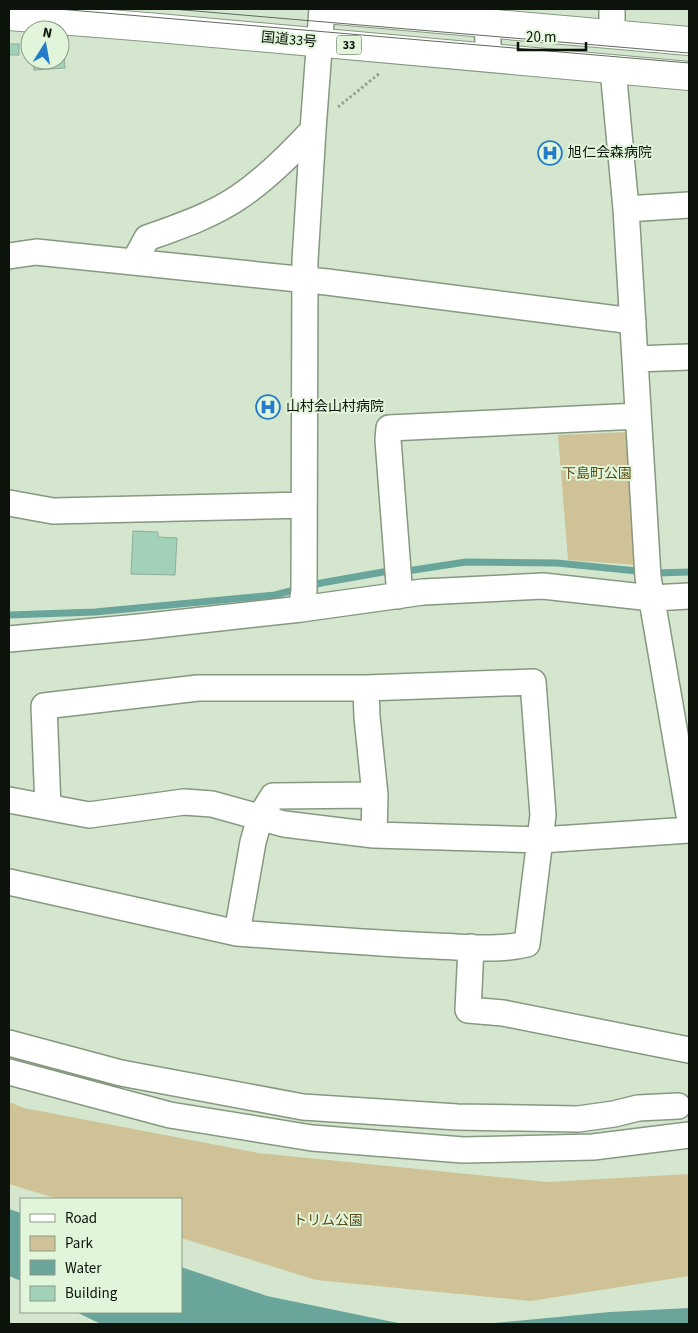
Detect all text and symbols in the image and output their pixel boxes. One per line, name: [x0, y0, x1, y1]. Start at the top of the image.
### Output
north arrow: [20, 20, 70, 70]
scale bar: [518, 20, 586, 52]
text: N: [41, 23, 54, 44]
text: 20 m: [526, 27, 556, 48]
street label: 国道33号: [260, 28, 318, 52]
road number: 33: [336, 36, 362, 54]
hospital icon: 旭仁会森病院: [537, 140, 563, 166]
place label: 旭仁会森病院: [568, 143, 652, 163]
hospital icon: 山村会山村病院: [255, 394, 281, 420]
place label: 山村会山村病院: [286, 397, 384, 417]
park label: 下島町公園: [562, 464, 632, 484]
legend: [20, 1198, 182, 1313]
text: Road: [65, 1208, 97, 1229]
park label: トリム公園: [293, 1211, 363, 1231]
text: Park: [65, 1233, 94, 1254]
text: Water: [65, 1258, 102, 1279]
text: Building: [65, 1283, 118, 1304]

